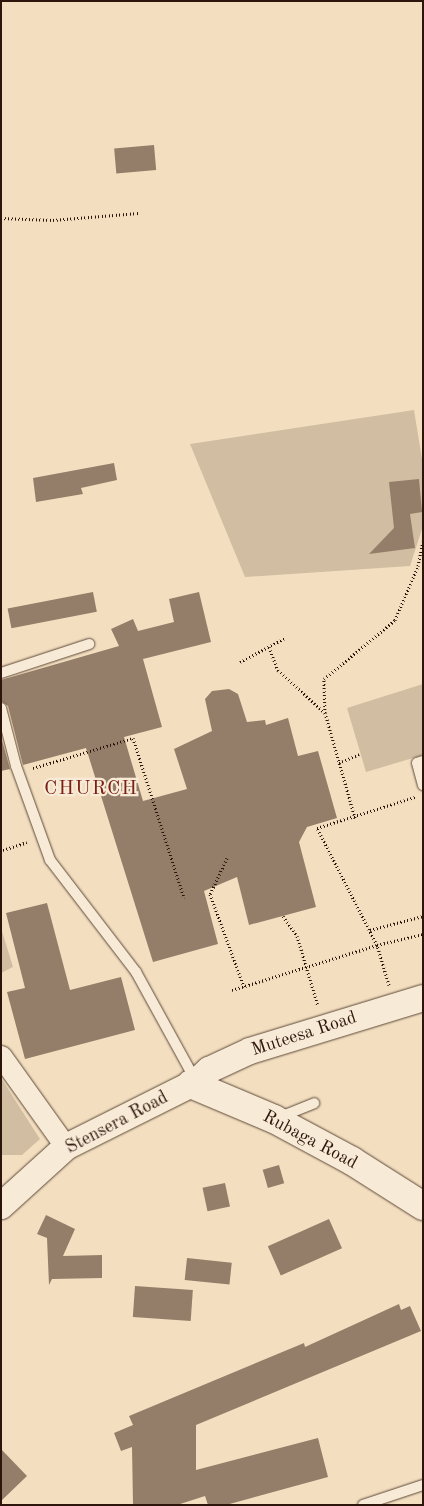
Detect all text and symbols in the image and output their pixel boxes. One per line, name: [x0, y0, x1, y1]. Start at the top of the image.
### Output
district label: CHURCH: [43, 777, 139, 801]
street label: Muteesa Road: [249, 1007, 359, 1061]
street label: Stensera Road: [62, 1087, 172, 1159]
street label: Rubaga Road: [259, 1106, 361, 1174]

